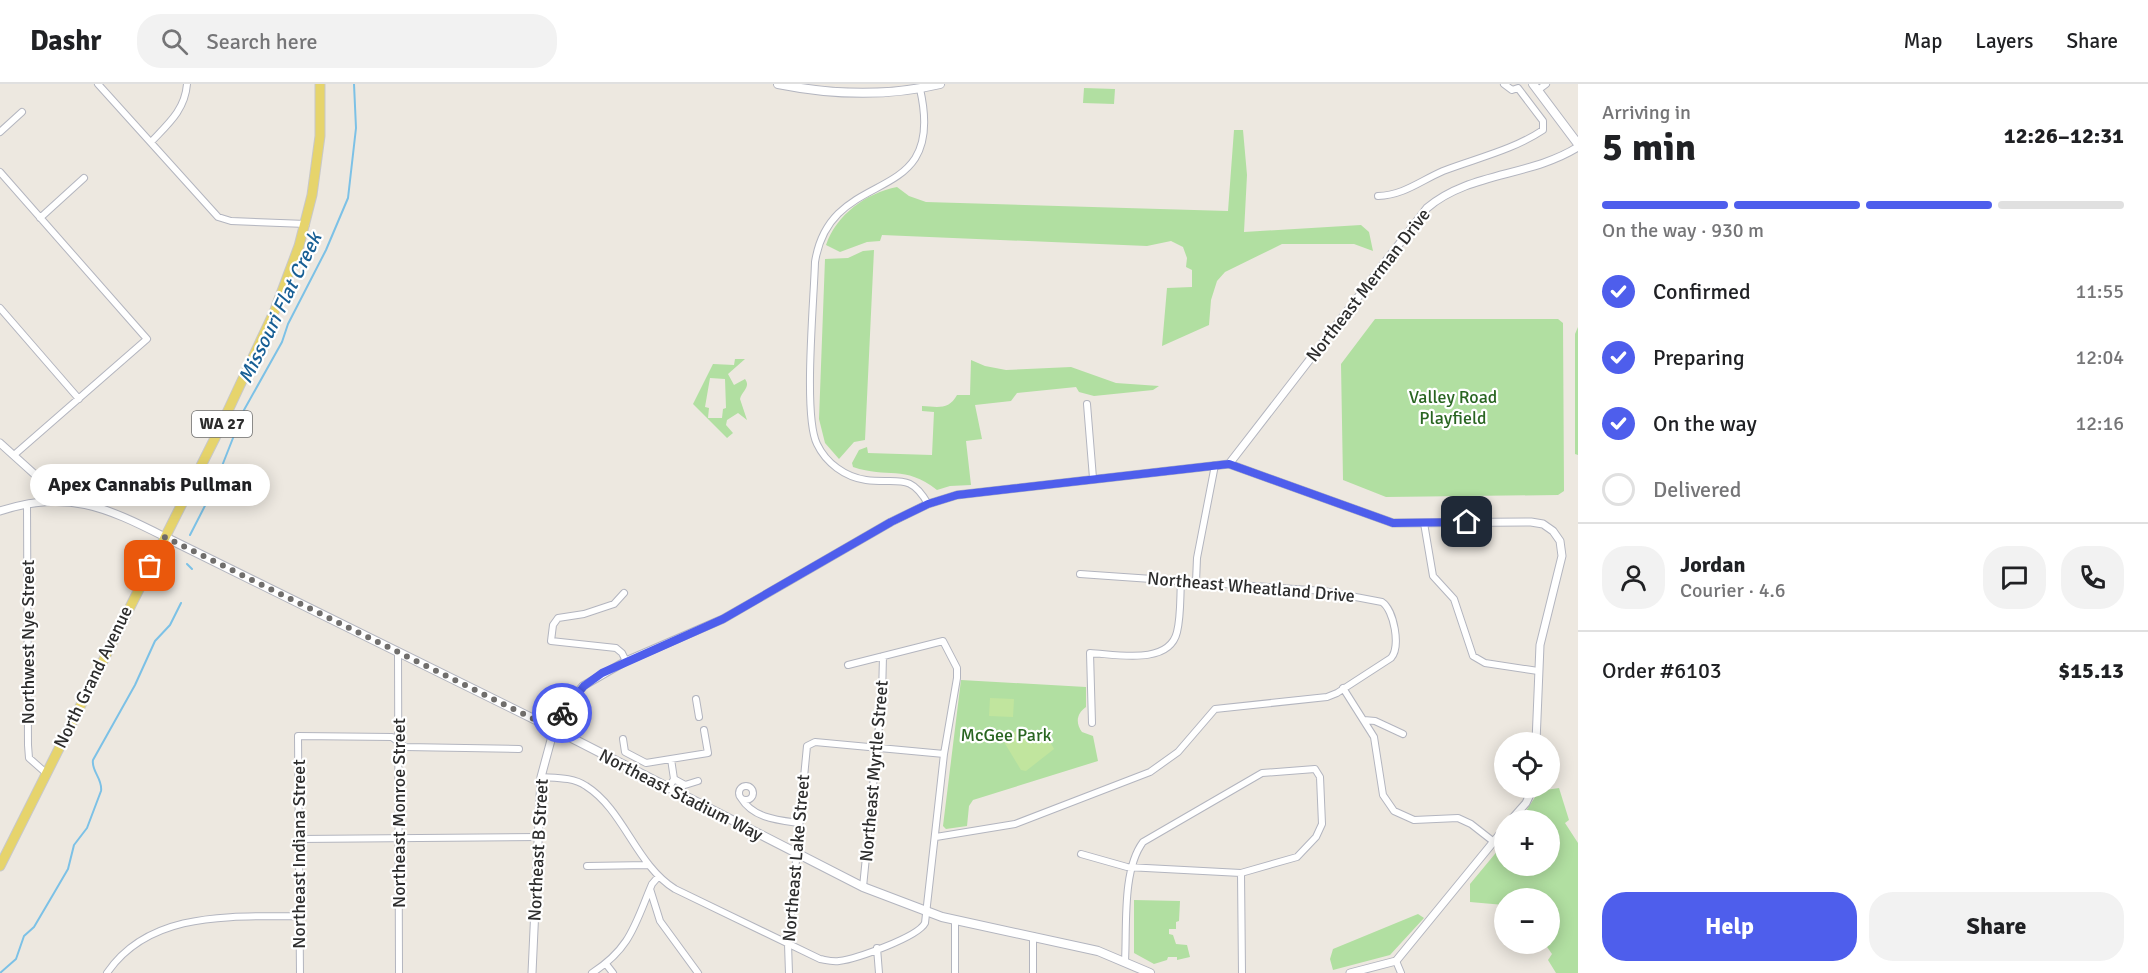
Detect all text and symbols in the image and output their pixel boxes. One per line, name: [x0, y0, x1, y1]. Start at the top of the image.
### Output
search box: [137, 14, 557, 68]
text: Dashr: [30, 24, 101, 58]
icon: search: [158, 25, 191, 58]
text: Search here: [206, 28, 317, 55]
text: Map: [1904, 28, 1942, 54]
text: Layers: [1975, 28, 2033, 54]
text: Share: [2066, 28, 2118, 54]
text: Arriving in: [1602, 100, 1691, 125]
text: 12:26–12:31: [2004, 122, 2124, 149]
text: 5 min: [1602, 123, 1696, 171]
street label: Northeast Merman Drive: [1301, 204, 1435, 366]
text: On the way · 930 m: [1602, 218, 1764, 243]
water label: Missouri Flat Creek: [233, 227, 328, 388]
icon: check: [1602, 275, 1635, 308]
text: Confirmed: [1653, 278, 1751, 305]
text: 11:55: [2075, 279, 2124, 304]
icon: check: [1602, 341, 1635, 374]
text: Preparing: [1653, 344, 1745, 371]
text: 12:04: [2075, 345, 2124, 370]
park label: Valley Road Playfield: [1409, 386, 1497, 429]
icon: check: [1602, 407, 1635, 440]
text: On the way: [1653, 410, 1757, 437]
road number: WA 27: [192, 411, 252, 437]
text: 12:16: [2075, 411, 2124, 436]
callout: Apex Cannabis Pullman: [30, 464, 270, 506]
text: Apex Cannabis Pullman: [48, 472, 252, 497]
text: Delivered: [1653, 476, 1741, 503]
pin: [1441, 496, 1492, 547]
icon: home: [1450, 505, 1483, 538]
pin: [124, 540, 175, 591]
button: person: [1602, 546, 1665, 609]
button: chat: [1983, 546, 2046, 609]
button: phone: [2061, 546, 2124, 609]
icon: bag: [133, 549, 166, 582]
text: Jordan: [1680, 551, 1746, 578]
street label: Northwest Nye Street: [17, 560, 39, 724]
street label: Northeast Wheatland Drive: [1146, 567, 1356, 607]
text: Courier · 4.6: [1680, 578, 1786, 603]
street label: North Grand Avenue: [49, 602, 137, 752]
text: Order #6103: [1602, 657, 1722, 684]
text: $15.13: [2058, 657, 2124, 684]
street label: Northeast Myrtle Street: [855, 679, 893, 863]
courier: [532, 683, 592, 743]
icon: bike: [546, 697, 579, 730]
street label: Northeast Monroe Street: [388, 718, 410, 908]
park label: McGee Park: [960, 724, 1052, 746]
map controls: [1494, 732, 1560, 954]
button: locate: [1494, 732, 1560, 798]
street label: Northeast Stadium Way: [595, 744, 767, 846]
street label: Northeast Indiana Street: [288, 759, 310, 949]
street label: Northeast Lake Street: [778, 773, 814, 943]
street label: Northeast B Street: [523, 778, 553, 922]
button: +: [1494, 810, 1560, 876]
button: −: [1494, 888, 1560, 954]
button: Help: [1602, 892, 1857, 961]
button: Share: [1869, 892, 2124, 961]

